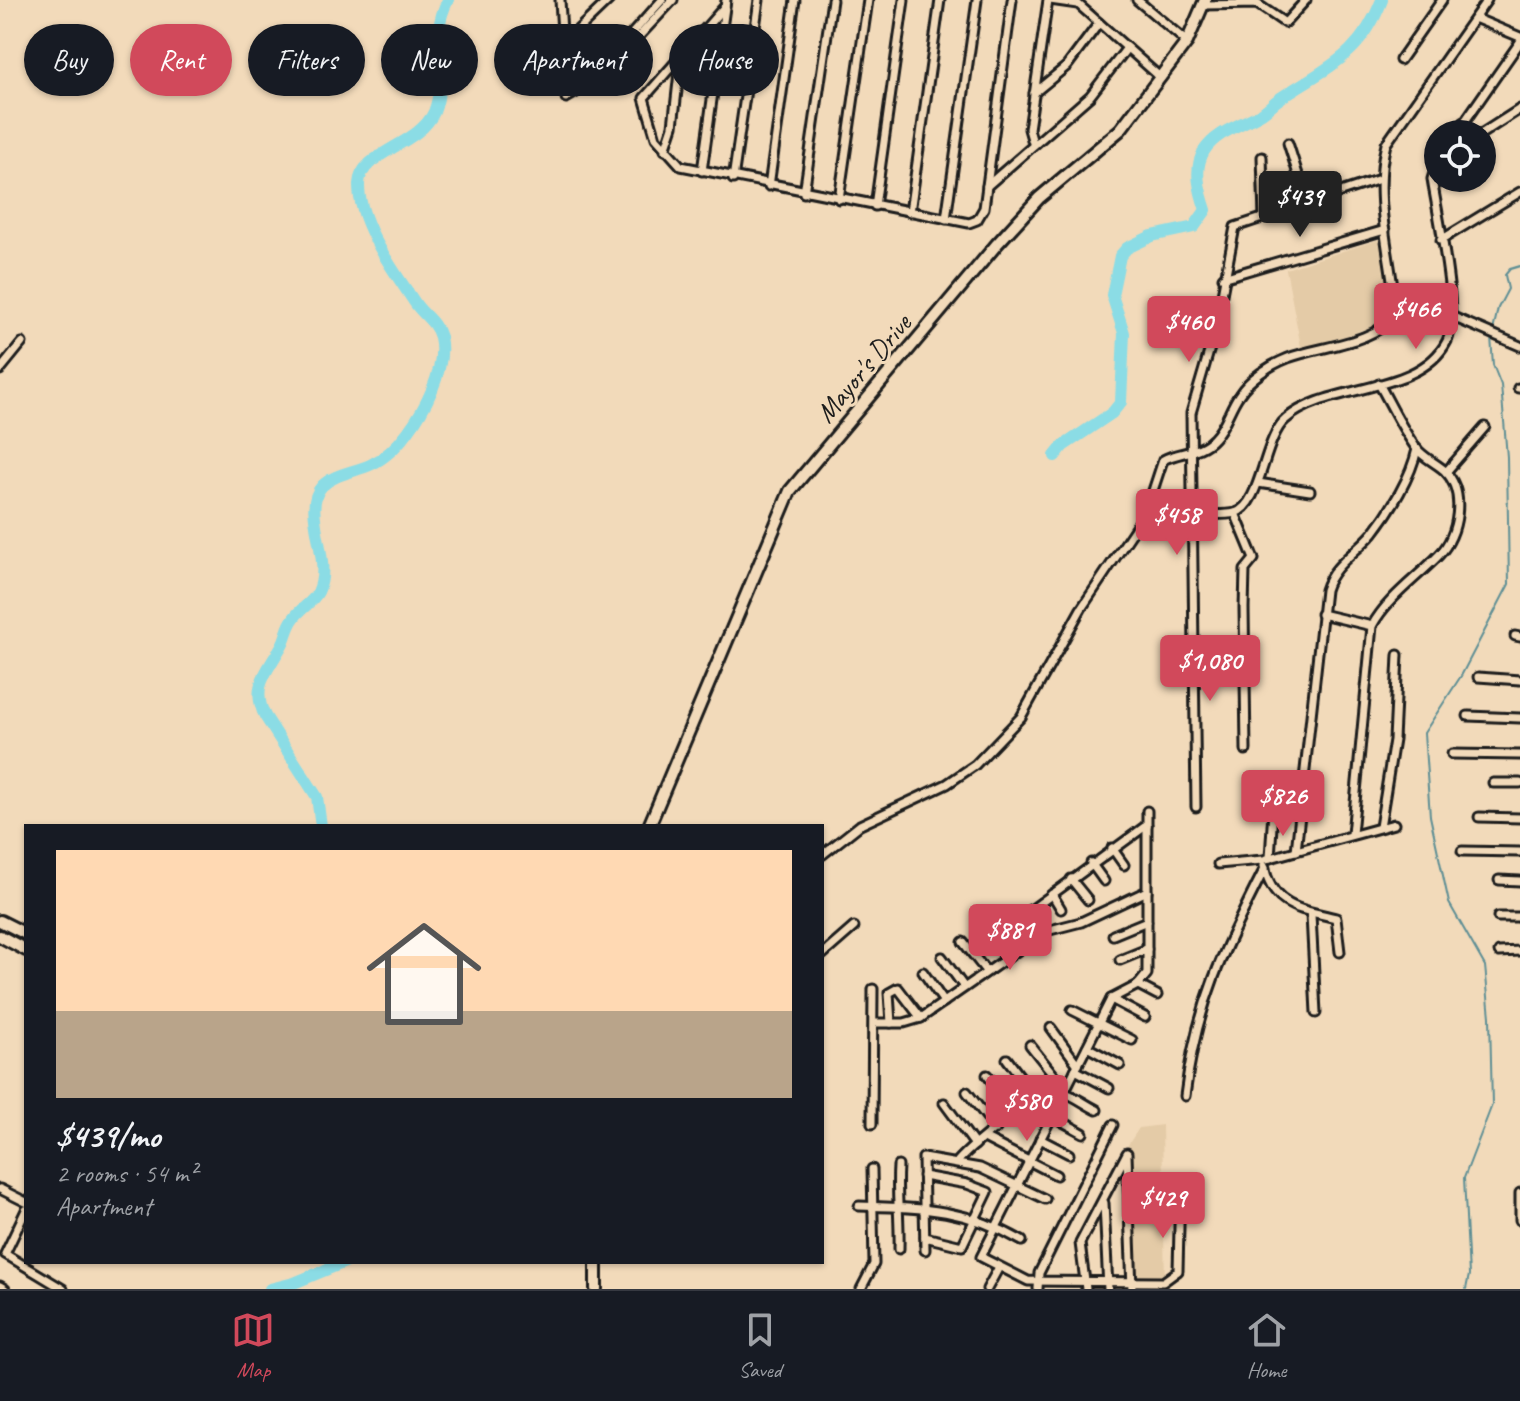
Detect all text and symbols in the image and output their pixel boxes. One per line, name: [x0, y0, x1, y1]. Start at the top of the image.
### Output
chip: Buy: [24, 24, 114, 96]
chip: Rent: [130, 24, 232, 96]
chip: Filters: [248, 24, 365, 96]
chip: New: [381, 24, 478, 96]
chip: Apartment: [494, 24, 653, 96]
chip: House: [669, 24, 779, 96]
map controls: [1424, 120, 1496, 192]
button: locate: [1424, 120, 1496, 192]
pin: $439: [1253, 171, 1347, 239]
text: $439: [1277, 180, 1323, 213]
pin: $466: [1369, 283, 1463, 351]
text: $466: [1392, 292, 1440, 325]
pin: $460: [1142, 296, 1236, 364]
street label: Mayor's Drive: [808, 305, 920, 429]
text: $460: [1165, 305, 1213, 338]
pin: $458: [1130, 489, 1224, 557]
text: $458: [1154, 498, 1200, 531]
pin: $1,080: [1145, 635, 1275, 703]
text: $1,080: [1178, 644, 1242, 677]
pin: $826: [1236, 770, 1330, 838]
text: $826: [1259, 779, 1307, 812]
icon: home: [352, 902, 496, 1046]
pin: $881: [963, 904, 1057, 972]
text: $881: [987, 913, 1033, 946]
pin: $580: [980, 1075, 1074, 1143]
text: $580: [1004, 1084, 1050, 1117]
text: $439/mo: [56, 1114, 160, 1157]
text: 2 rooms · 54 m²: [56, 1157, 197, 1190]
pin: $429: [1116, 1172, 1210, 1240]
text: $429: [1140, 1181, 1186, 1214]
text: Apartment: [56, 1190, 152, 1223]
tab: Map: [231, 1308, 275, 1384]
tab: Saved: [738, 1308, 782, 1384]
tab: Home: [1245, 1308, 1289, 1384]

